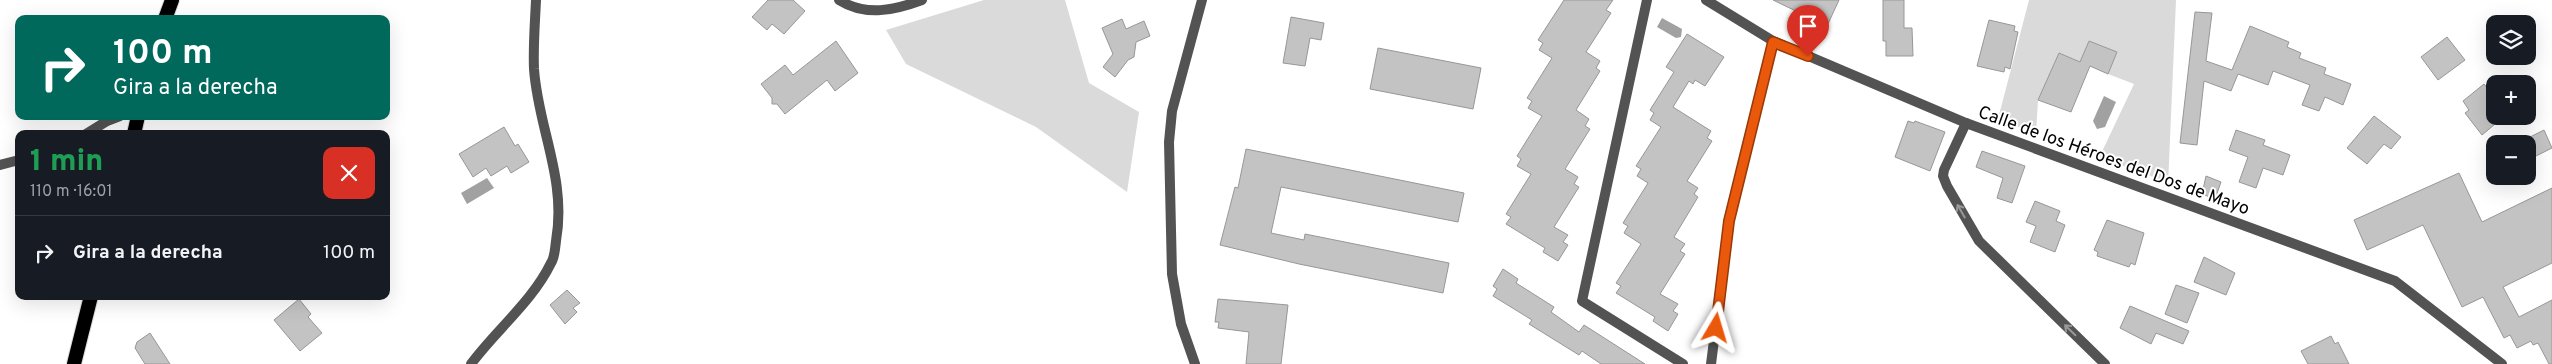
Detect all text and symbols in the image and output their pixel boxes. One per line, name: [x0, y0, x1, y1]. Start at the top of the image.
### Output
pin: [1787, 5, 1829, 56]
icon: arrive: [1794, 12, 1822, 40]
map controls: [2486, 15, 2536, 185]
button: layers: [2486, 15, 2536, 65]
text: 100 m: [113, 32, 213, 76]
icon: right: [30, 35, 95, 100]
text: Gira a la derecha: [113, 75, 278, 102]
button: +: [2486, 75, 2536, 125]
street label: Calle de los Héroes del Dos de Mayo: [1975, 101, 2252, 221]
button: −: [2486, 135, 2536, 185]
text: 1 min: [30, 144, 103, 181]
button: close: [323, 147, 375, 199]
text: 110 m · 16:01: [30, 182, 112, 202]
one-way arrow: [1955, 204, 1965, 218]
icon: right: [30, 239, 58, 267]
text: Gira a la derecha: [73, 241, 223, 265]
text: 100 m: [323, 241, 375, 265]
position arrow: [1689, 301, 1741, 353]
one-way arrow: [2064, 324, 2076, 336]

